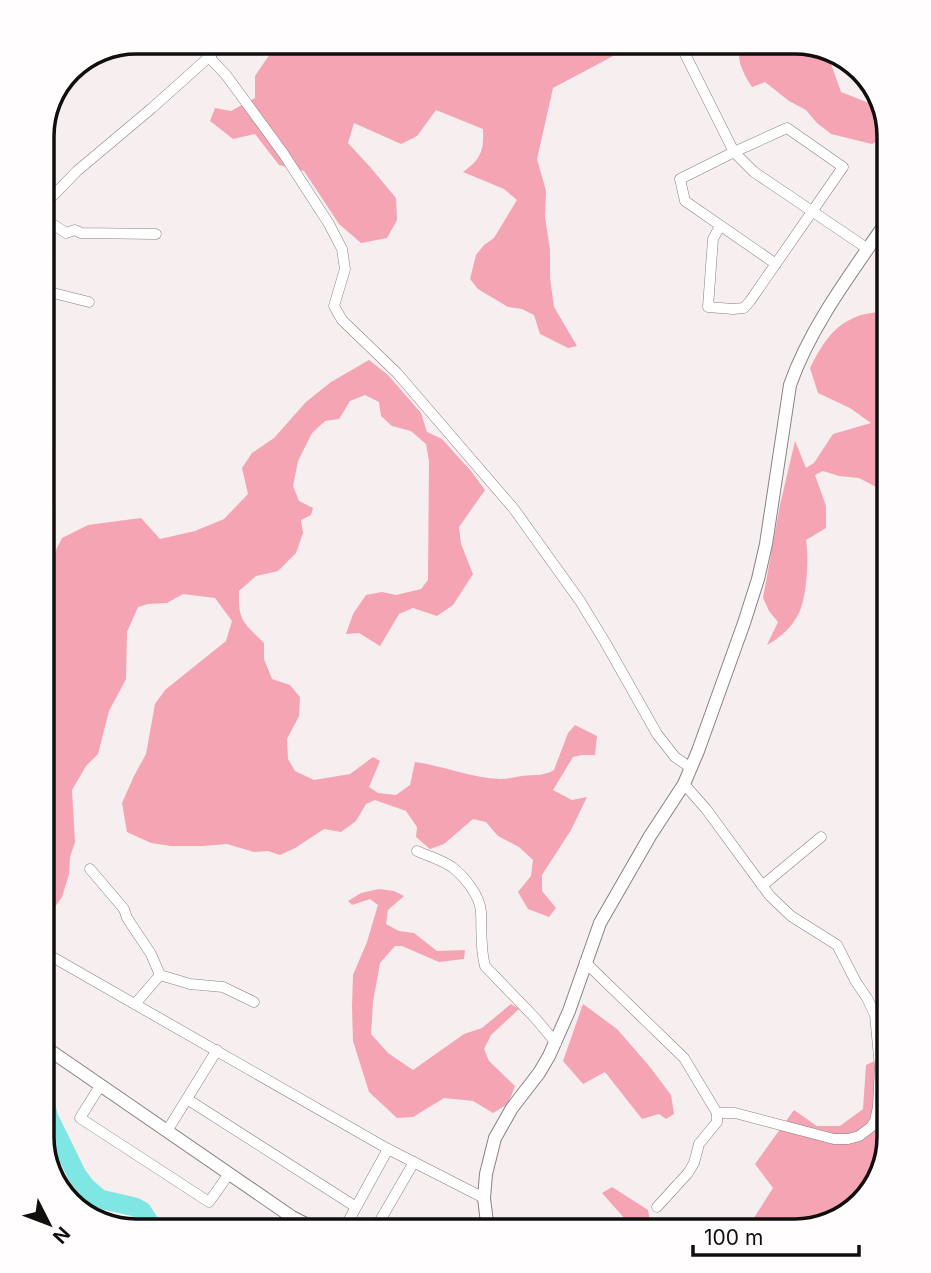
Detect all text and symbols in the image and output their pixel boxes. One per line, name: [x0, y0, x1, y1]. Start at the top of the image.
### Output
north arrow: [14, 1189, 84, 1259]
scale bar: [693, 1214, 859, 1258]
text: N: [48, 1222, 75, 1248]
text: 100 m: [704, 1225, 763, 1250]

